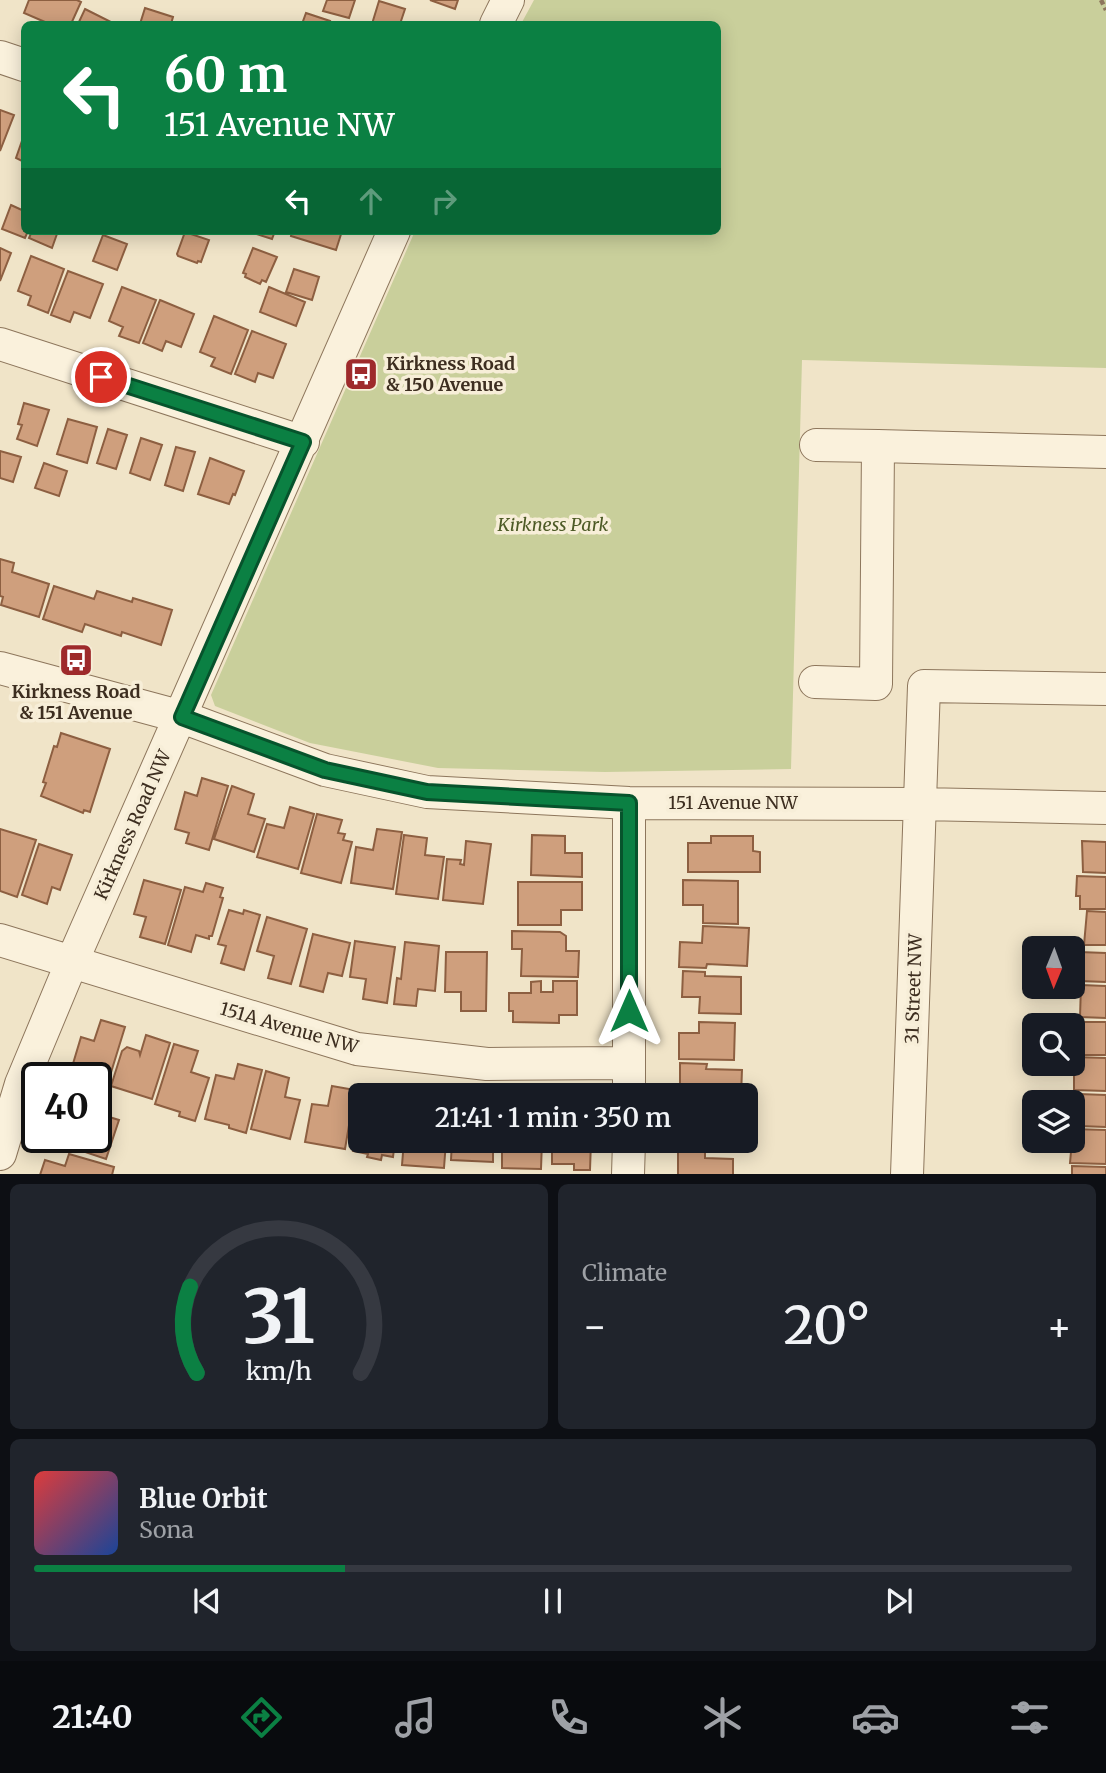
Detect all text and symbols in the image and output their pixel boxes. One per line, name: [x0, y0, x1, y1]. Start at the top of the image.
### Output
text: 60 m: [164, 44, 287, 105]
icon: left: [49, 49, 140, 140]
text: 151 Avenue NW: [164, 105, 394, 145]
icon: left: [279, 182, 317, 220]
icon: ahead: [352, 182, 390, 220]
icon: right: [425, 182, 463, 220]
pin: [71, 347, 131, 407]
place label: Kirkness Road & 150 Avenue: [386, 352, 515, 396]
bus stop icon: Kirkness Road & 150 Avenue: [342, 355, 380, 393]
icon: arrive: [82, 358, 120, 396]
park label: Kirkness Park: [497, 513, 609, 536]
bus stop icon: Kirkness Road & 151 Avenue: [57, 641, 95, 679]
place label: Kirkness Road & 151 Avenue: [11, 680, 141, 724]
street label: Kirkness Road NW: [89, 745, 176, 903]
street label: 151 Avenue NW: [668, 791, 799, 814]
street label: 31 Street NW: [900, 932, 927, 1044]
north arrow: [1022, 936, 1085, 999]
map controls: [1022, 936, 1085, 1153]
position arrow: [592, 974, 666, 1048]
street label: 151A Avenue NW: [217, 997, 362, 1059]
button: search: [1022, 1013, 1085, 1076]
speed limit sign: 40: [21, 1062, 112, 1153]
button: layers: [1022, 1090, 1085, 1153]
text: 21:41 · 1 min · 350 m: [435, 1101, 671, 1134]
text: Climate: [582, 1258, 667, 1287]
text: 31: [243, 1271, 315, 1363]
text: 20°: [784, 1293, 870, 1358]
text: −: [582, 1303, 607, 1350]
text: +: [1047, 1303, 1072, 1350]
text: km/h: [246, 1354, 312, 1386]
text: Blue Orbit: [139, 1482, 268, 1515]
text: Sona: [139, 1515, 194, 1544]
icon: previous: [188, 1582, 226, 1620]
icon: pause: [534, 1582, 572, 1620]
icon: next: [880, 1582, 918, 1620]
icon: directions: [237, 1693, 286, 1742]
icon: music: [391, 1693, 440, 1742]
icon: phone: [544, 1693, 593, 1742]
icon: climate: [698, 1693, 747, 1742]
icon: car: [851, 1693, 900, 1742]
icon: filters: [1005, 1693, 1054, 1742]
text: 21:40: [52, 1697, 133, 1737]

